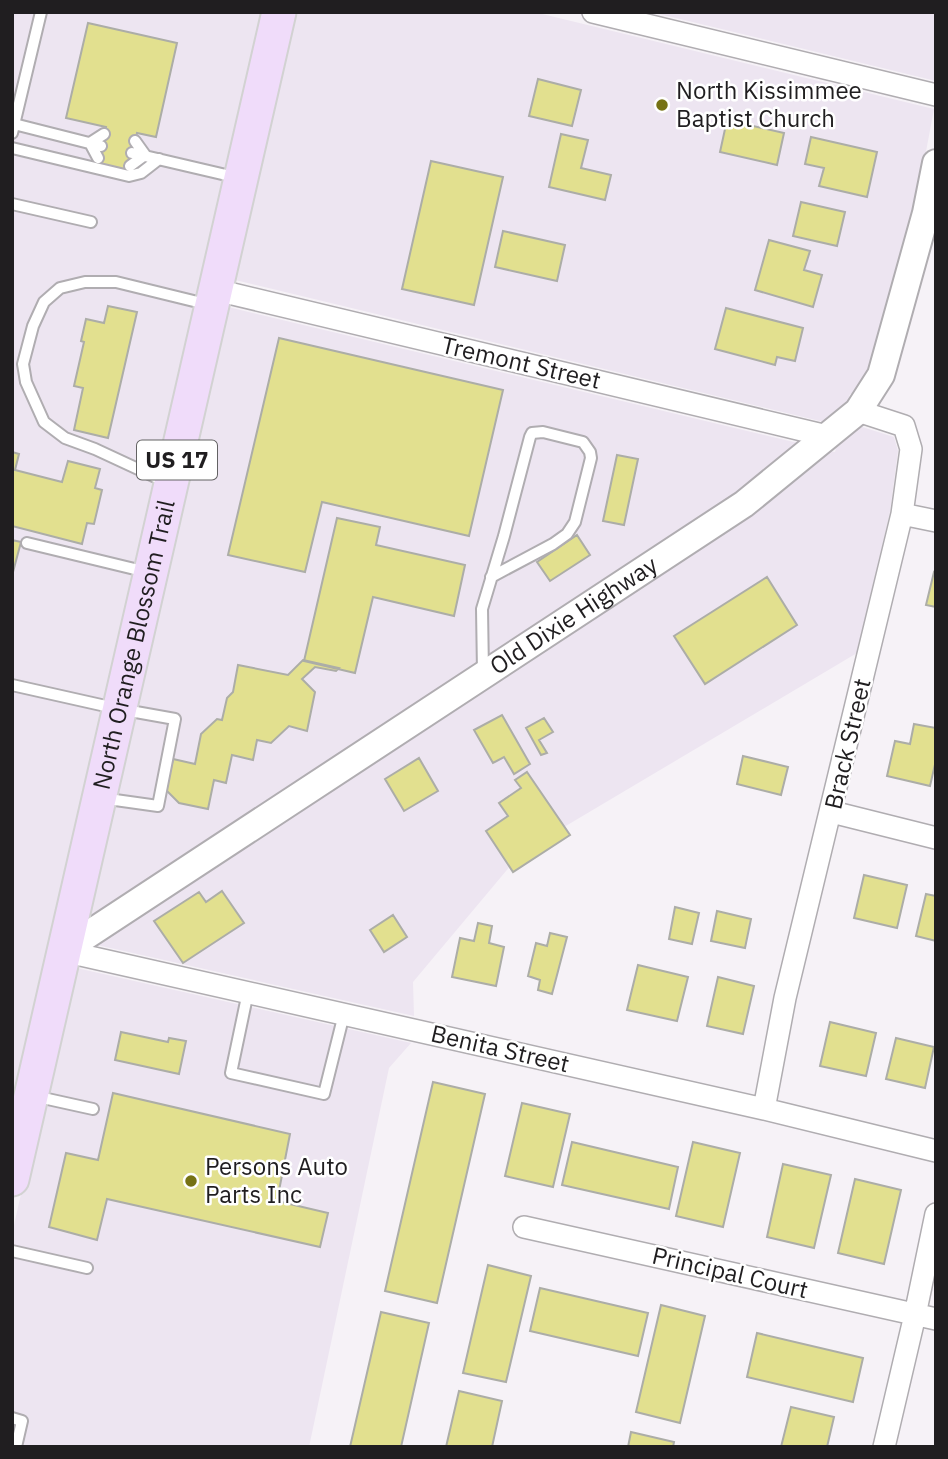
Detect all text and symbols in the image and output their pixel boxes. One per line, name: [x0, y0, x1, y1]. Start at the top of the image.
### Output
place label: North Kissimmee Baptist Church: [676, 74, 862, 134]
marker: North Kissimmee Baptist Church: [654, 97, 670, 113]
street label: Tremont Street: [438, 328, 604, 396]
road number: US 17: [137, 440, 217, 480]
street label: North Orange Blossom Trail: [85, 497, 182, 793]
street label: Old Dixie Highway: [483, 548, 663, 682]
street label: Brack Street: [816, 675, 878, 812]
street label: Benita Street: [428, 1017, 573, 1079]
place label: Persons Auto Parts Inc: [205, 1150, 348, 1210]
marker: Persons Auto Parts Inc: [183, 1173, 199, 1189]
street label: Principal Court: [649, 1239, 811, 1306]

